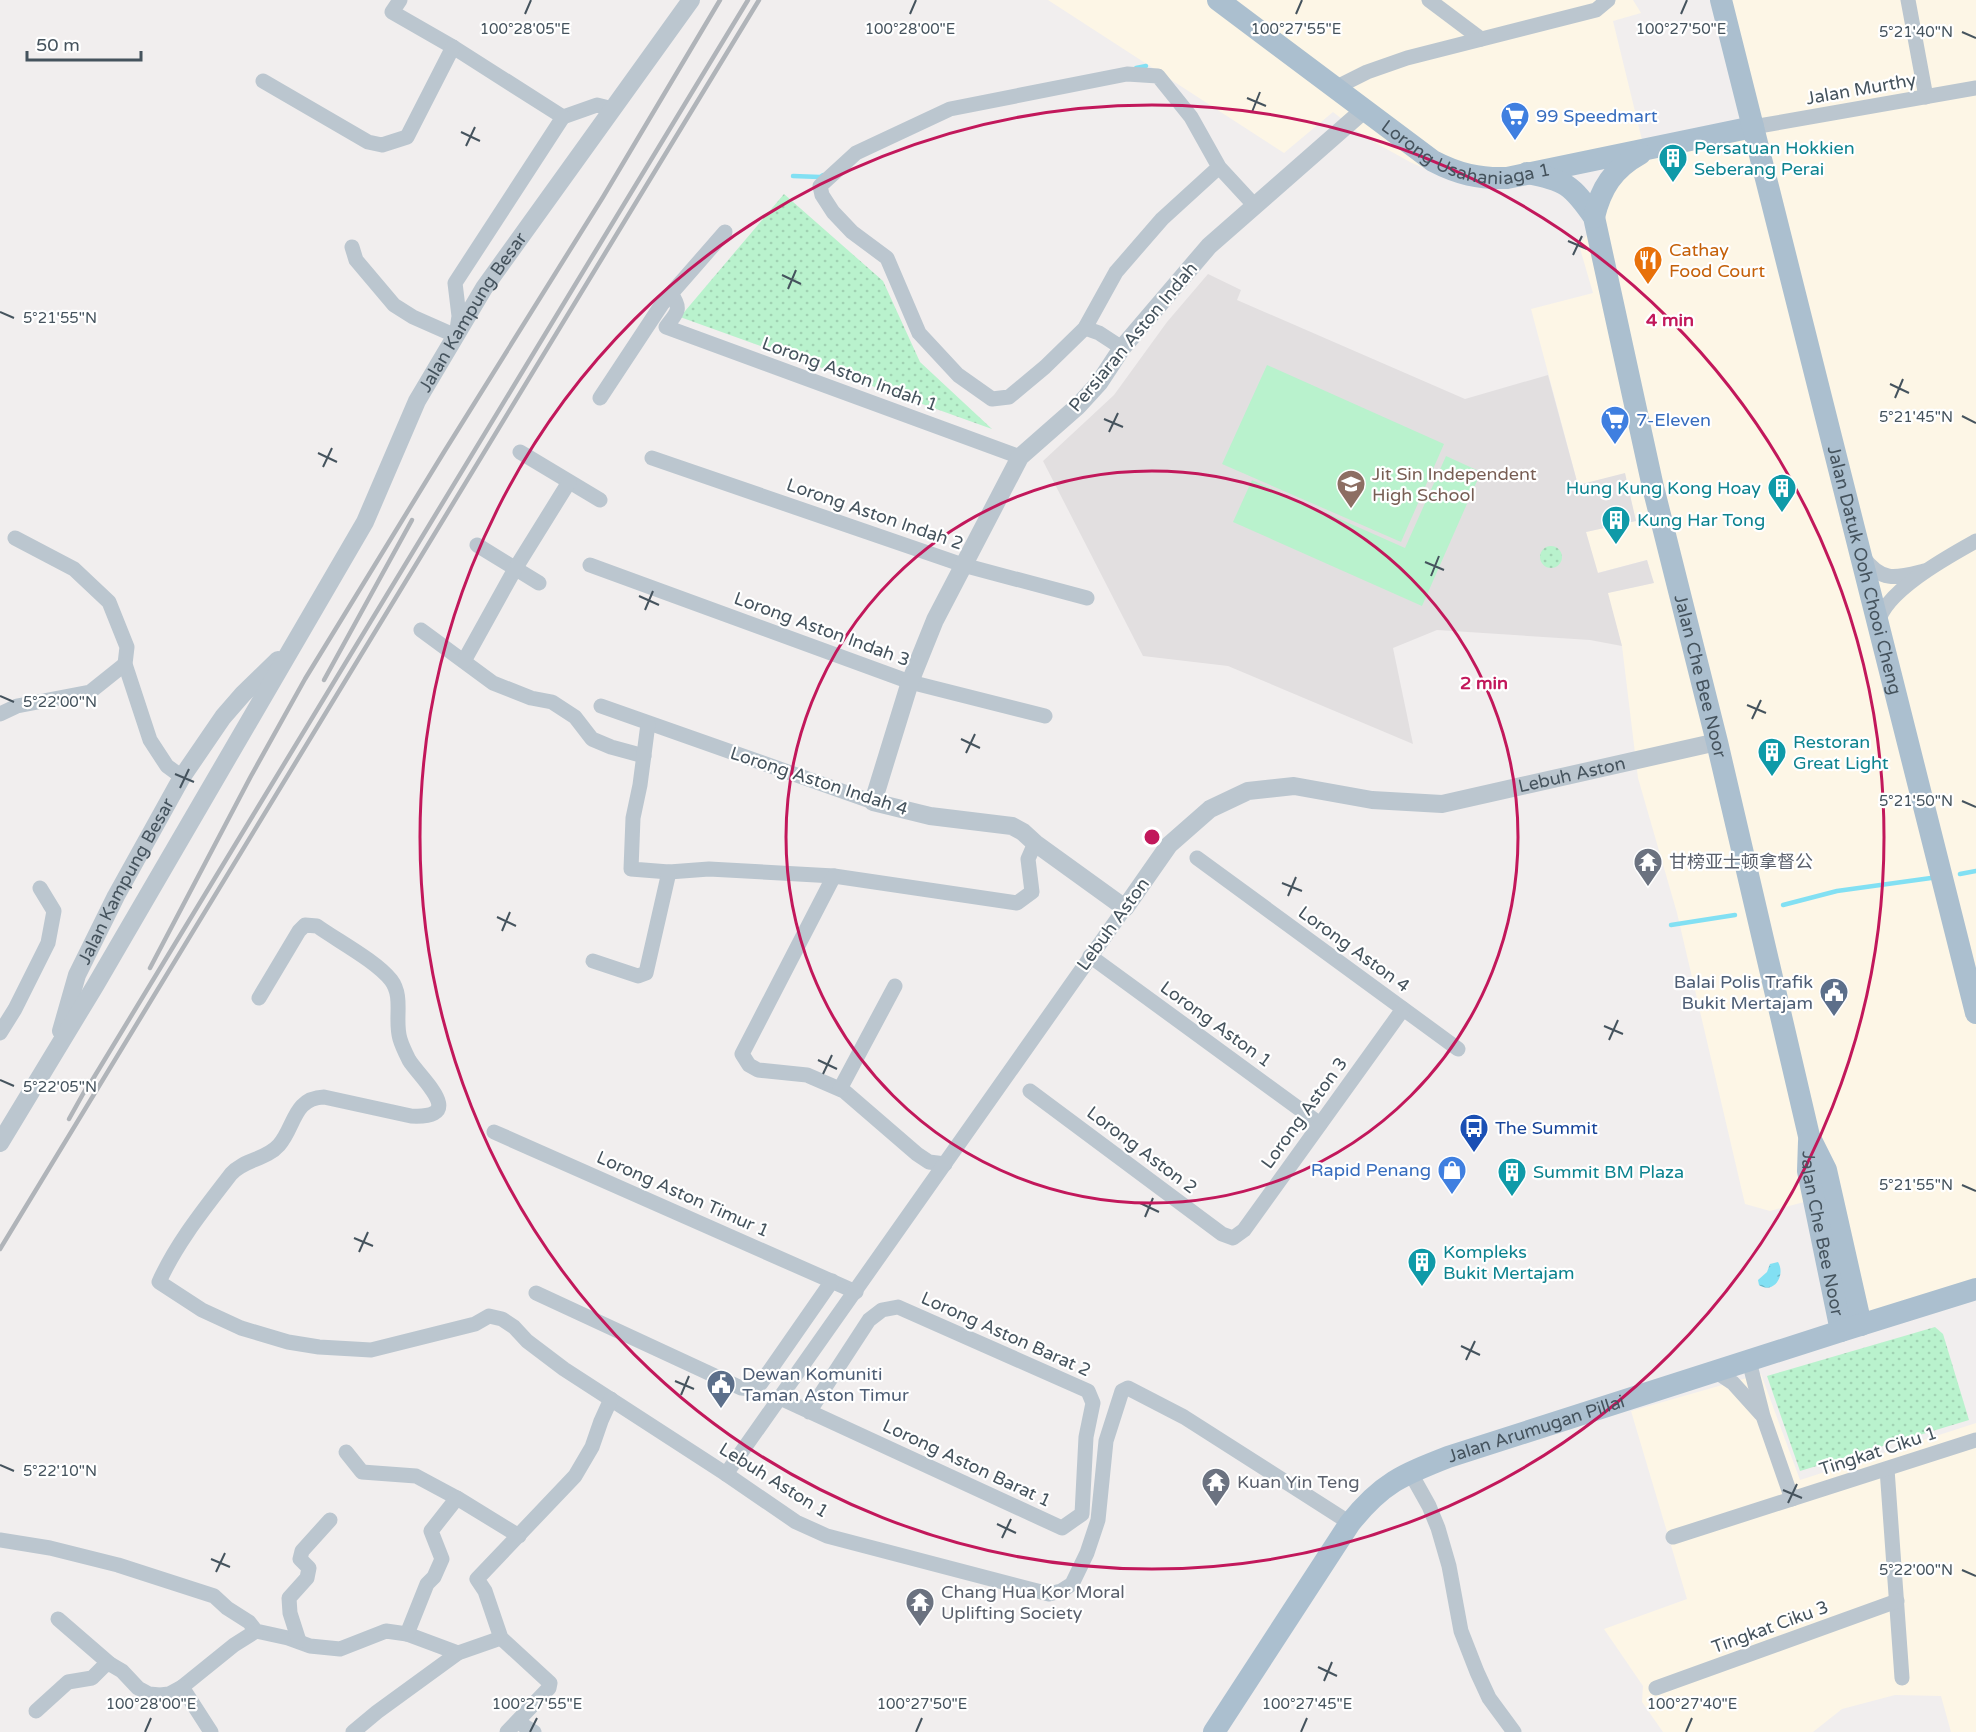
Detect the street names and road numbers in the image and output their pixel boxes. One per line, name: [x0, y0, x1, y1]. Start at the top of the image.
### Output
street label: Jalan Murthy: [1804, 68, 1918, 109]
street label: Lorong Usahaniaga 1: [1377, 115, 1552, 190]
street label: Jalan Kampung Besar: [414, 228, 532, 396]
street label: Persiaran Aston Indah: [1064, 258, 1202, 416]
street label: Lorong Aston Indah 1: [759, 332, 941, 416]
street label: Jalan Datuk Ooh Chooi Cheng: [1823, 443, 1906, 697]
street label: Lorong Aston Indah 2: [784, 473, 966, 555]
street label: Lorong Aston Indah 3: [731, 587, 913, 671]
street label: Jalan Che Bee Noor: [1669, 592, 1731, 760]
street label: Lorong Aston Indah 4: [727, 742, 911, 820]
street label: Lebuh Aston: [1516, 752, 1627, 797]
street label: Jalan Kampung Besar: [73, 794, 179, 968]
street label: Lebuh Aston: [1072, 873, 1154, 975]
street label: Lorong Aston 4: [1294, 901, 1414, 997]
street label: Lorong Aston 1: [1156, 976, 1276, 1072]
street label: Lorong Aston 3: [1256, 1053, 1352, 1173]
street label: Lorong Aston 2: [1082, 1101, 1202, 1199]
street label: Lorong Aston Timur 1: [593, 1146, 773, 1242]
street label: Jalan Che Bee Noor: [1797, 1151, 1849, 1318]
street label: Lorong Aston Barat 2: [918, 1287, 1094, 1381]
street label: Jalan Arumugan Pillai: [1445, 1390, 1627, 1467]
street label: Lorong Aston Barat 1: [879, 1414, 1055, 1512]
street label: Tingkat Ciku 1: [1816, 1422, 1940, 1480]
street label: Lebuh Aston 1: [715, 1438, 833, 1522]
street label: Tingkat Ciku 3: [1709, 1596, 1831, 1658]

